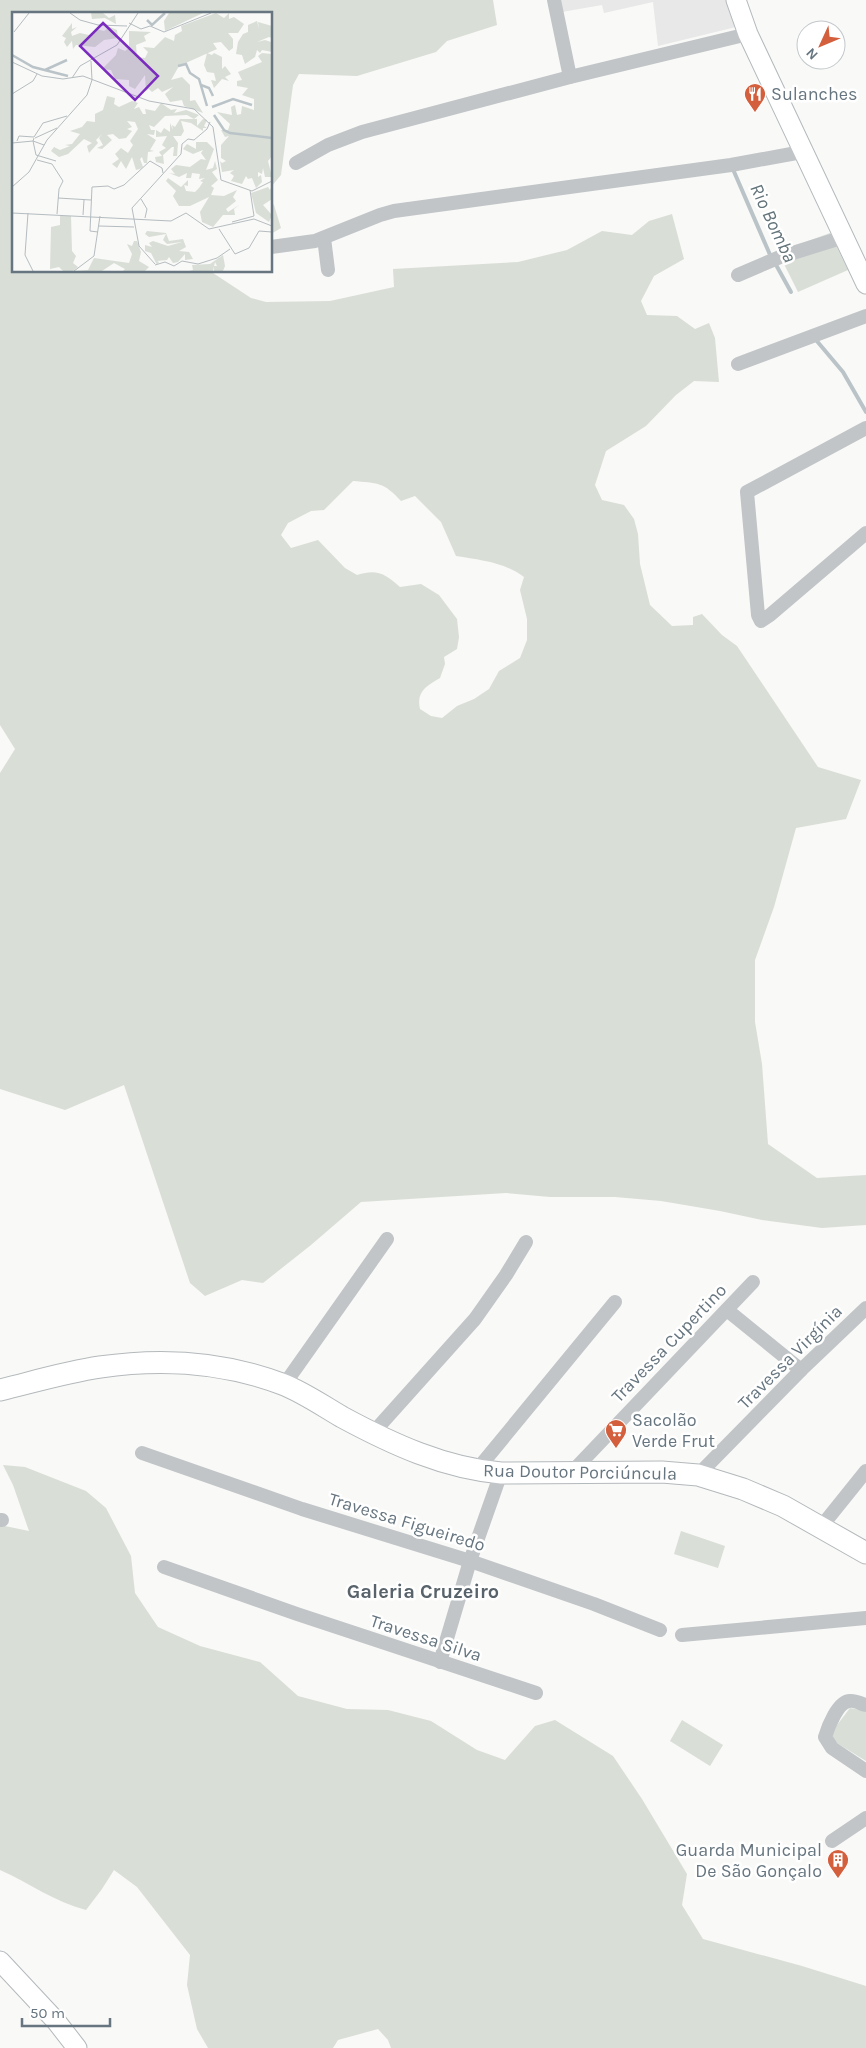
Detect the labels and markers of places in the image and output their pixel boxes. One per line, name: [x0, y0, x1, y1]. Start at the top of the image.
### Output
restaurant icon: Sulanches: [743, 82, 767, 113]
place label: Sulanches: [771, 83, 857, 105]
place label: Sacolão Verde Frut: [632, 1409, 715, 1452]
supermarket icon: Sacolão Verde Frut: [604, 1418, 628, 1449]
place label: Guarda Municipal De São Gonçalo: [676, 1839, 822, 1882]
building icon: Guarda Municipal De São Gonçalo: [826, 1848, 850, 1879]

